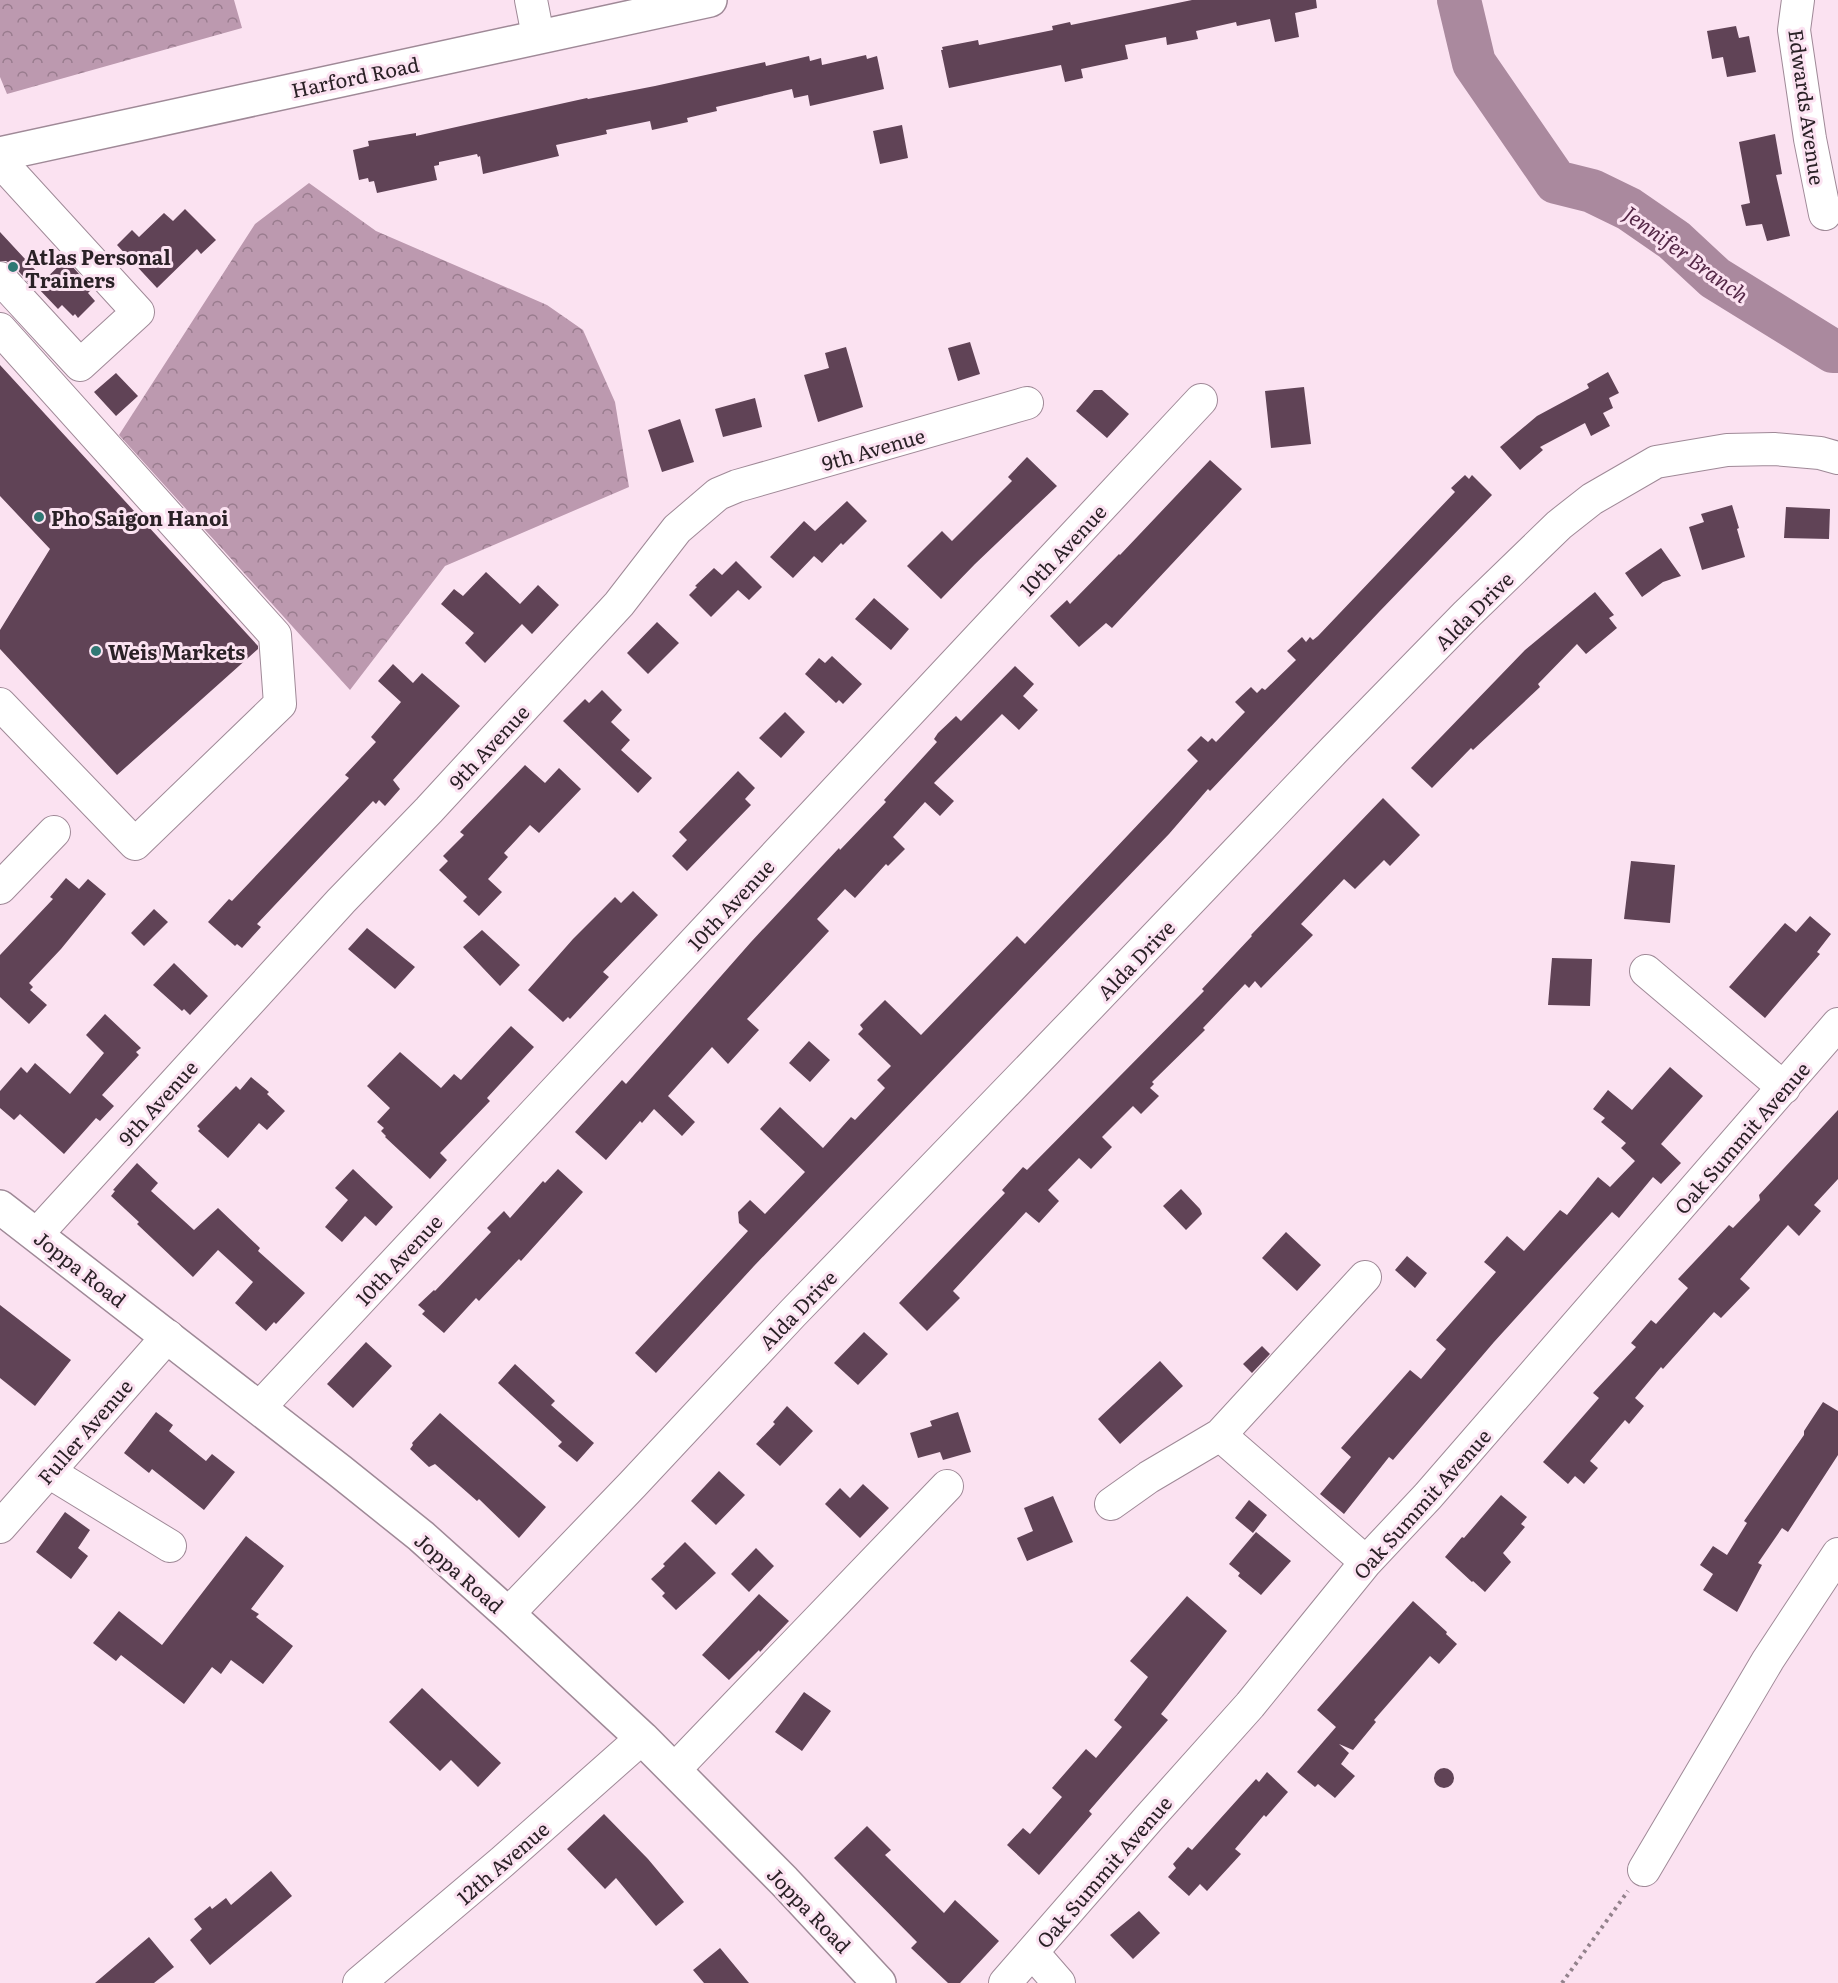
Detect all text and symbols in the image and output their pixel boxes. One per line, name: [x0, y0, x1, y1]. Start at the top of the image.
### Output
street label: Edwards Avenue: [1782, 27, 1834, 187]
street label: Harford Road: [288, 48, 422, 104]
water label: Jennifer Branch: [1618, 197, 1756, 309]
place label: Atlas Personal Trainers: [25, 241, 171, 294]
marker: Atlas Personal Trainers: [6, 260, 20, 274]
street label: 9th Avenue: [818, 419, 928, 477]
street label: 10th Avenue: [1012, 497, 1112, 601]
place label: Pho Saigon Hanoi: [51, 502, 229, 532]
marker: Pho Saigon Hanoi: [32, 510, 46, 524]
street label: Alda Drive: [1427, 564, 1519, 656]
place label: Weis Markets: [108, 636, 245, 666]
marker: Weis Markets: [89, 644, 103, 658]
street label: 9th Avenue: [441, 697, 535, 795]
street label: 10th Avenue: [680, 852, 780, 956]
street label: Alda Drive: [1089, 912, 1181, 1006]
street label: 9th Avenue: [110, 1053, 204, 1151]
street label: Oak Summit Avenue: [1666, 1054, 1816, 1220]
street label: 10th Avenue: [348, 1207, 448, 1311]
street label: Joppa Road: [29, 1222, 133, 1314]
street label: Alda Drive: [751, 1262, 843, 1356]
street label: Fuller Avenue: [29, 1371, 139, 1491]
street label: Oak Summit Avenue: [1345, 1421, 1497, 1585]
street label: Joppa Road: [409, 1525, 511, 1619]
street label: Oak Summit Avenue: [1028, 1788, 1178, 1954]
street label: 12th Avenue: [449, 1813, 555, 1911]
street label: Joppa Road: [761, 1859, 859, 1959]

